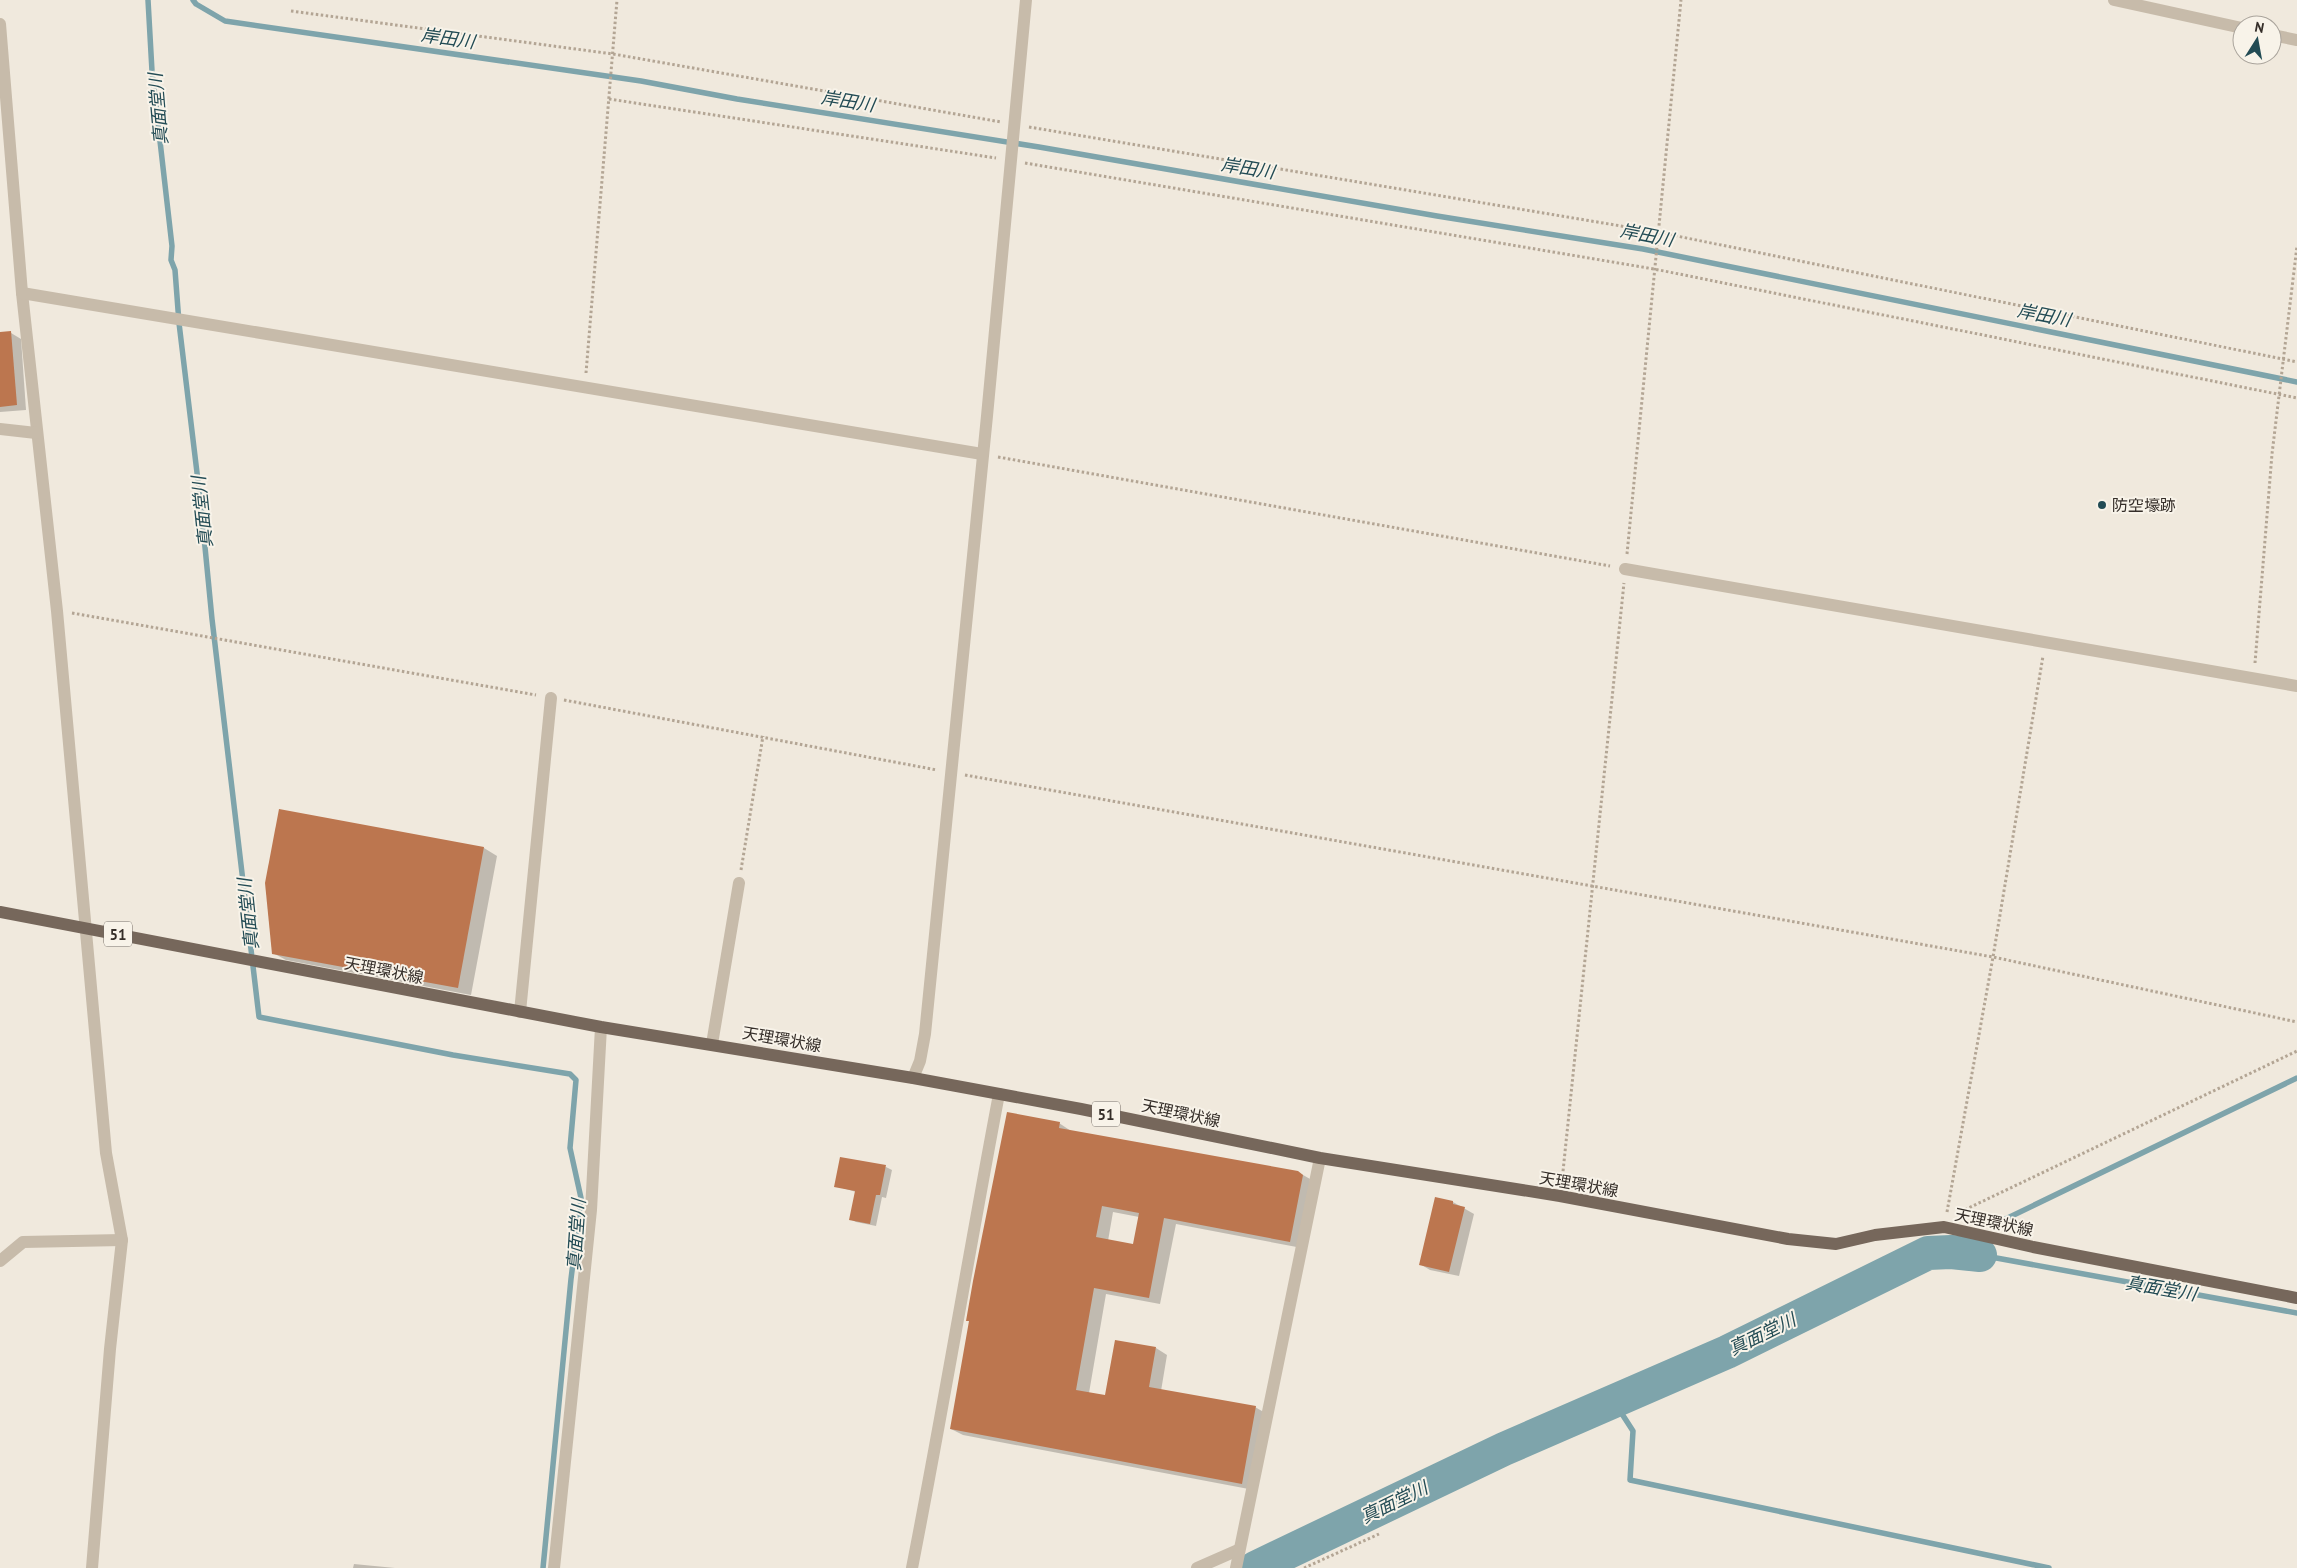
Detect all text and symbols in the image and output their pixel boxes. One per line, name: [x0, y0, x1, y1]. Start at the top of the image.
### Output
north arrow: [2232, 15, 2282, 65]
text: N: [2253, 18, 2266, 37]
water label: 岸田川: [420, 23, 478, 53]
water label: 真面堂川: [143, 70, 173, 146]
water label: 岸田川: [820, 85, 878, 117]
water label: 岸田川: [1220, 152, 1278, 184]
water label: 岸田川: [1618, 219, 1678, 252]
water label: 岸田川: [2015, 299, 2075, 332]
water label: 真面堂川: [187, 473, 217, 549]
place label: 防空壕跡: [2112, 495, 2176, 515]
marker: 防空壕跡: [2096, 499, 2108, 511]
water label: 真面堂川: [233, 875, 263, 951]
road number: 51: [104, 922, 132, 946]
street label: 天理環状線: [343, 953, 425, 987]
street label: 天理環状線: [741, 1022, 823, 1056]
street label: 天理環状線: [1140, 1095, 1222, 1131]
road number: 51: [1092, 1102, 1120, 1126]
street label: 天理環状線: [1538, 1167, 1620, 1201]
water label: 真面堂川: [562, 1196, 590, 1272]
street label: 天理環状線: [1953, 1204, 2035, 1240]
water label: 真面堂川: [2124, 1270, 2200, 1306]
water label: 真面堂川: [1725, 1307, 1801, 1360]
water label: 真面堂川: [1357, 1475, 1433, 1528]

